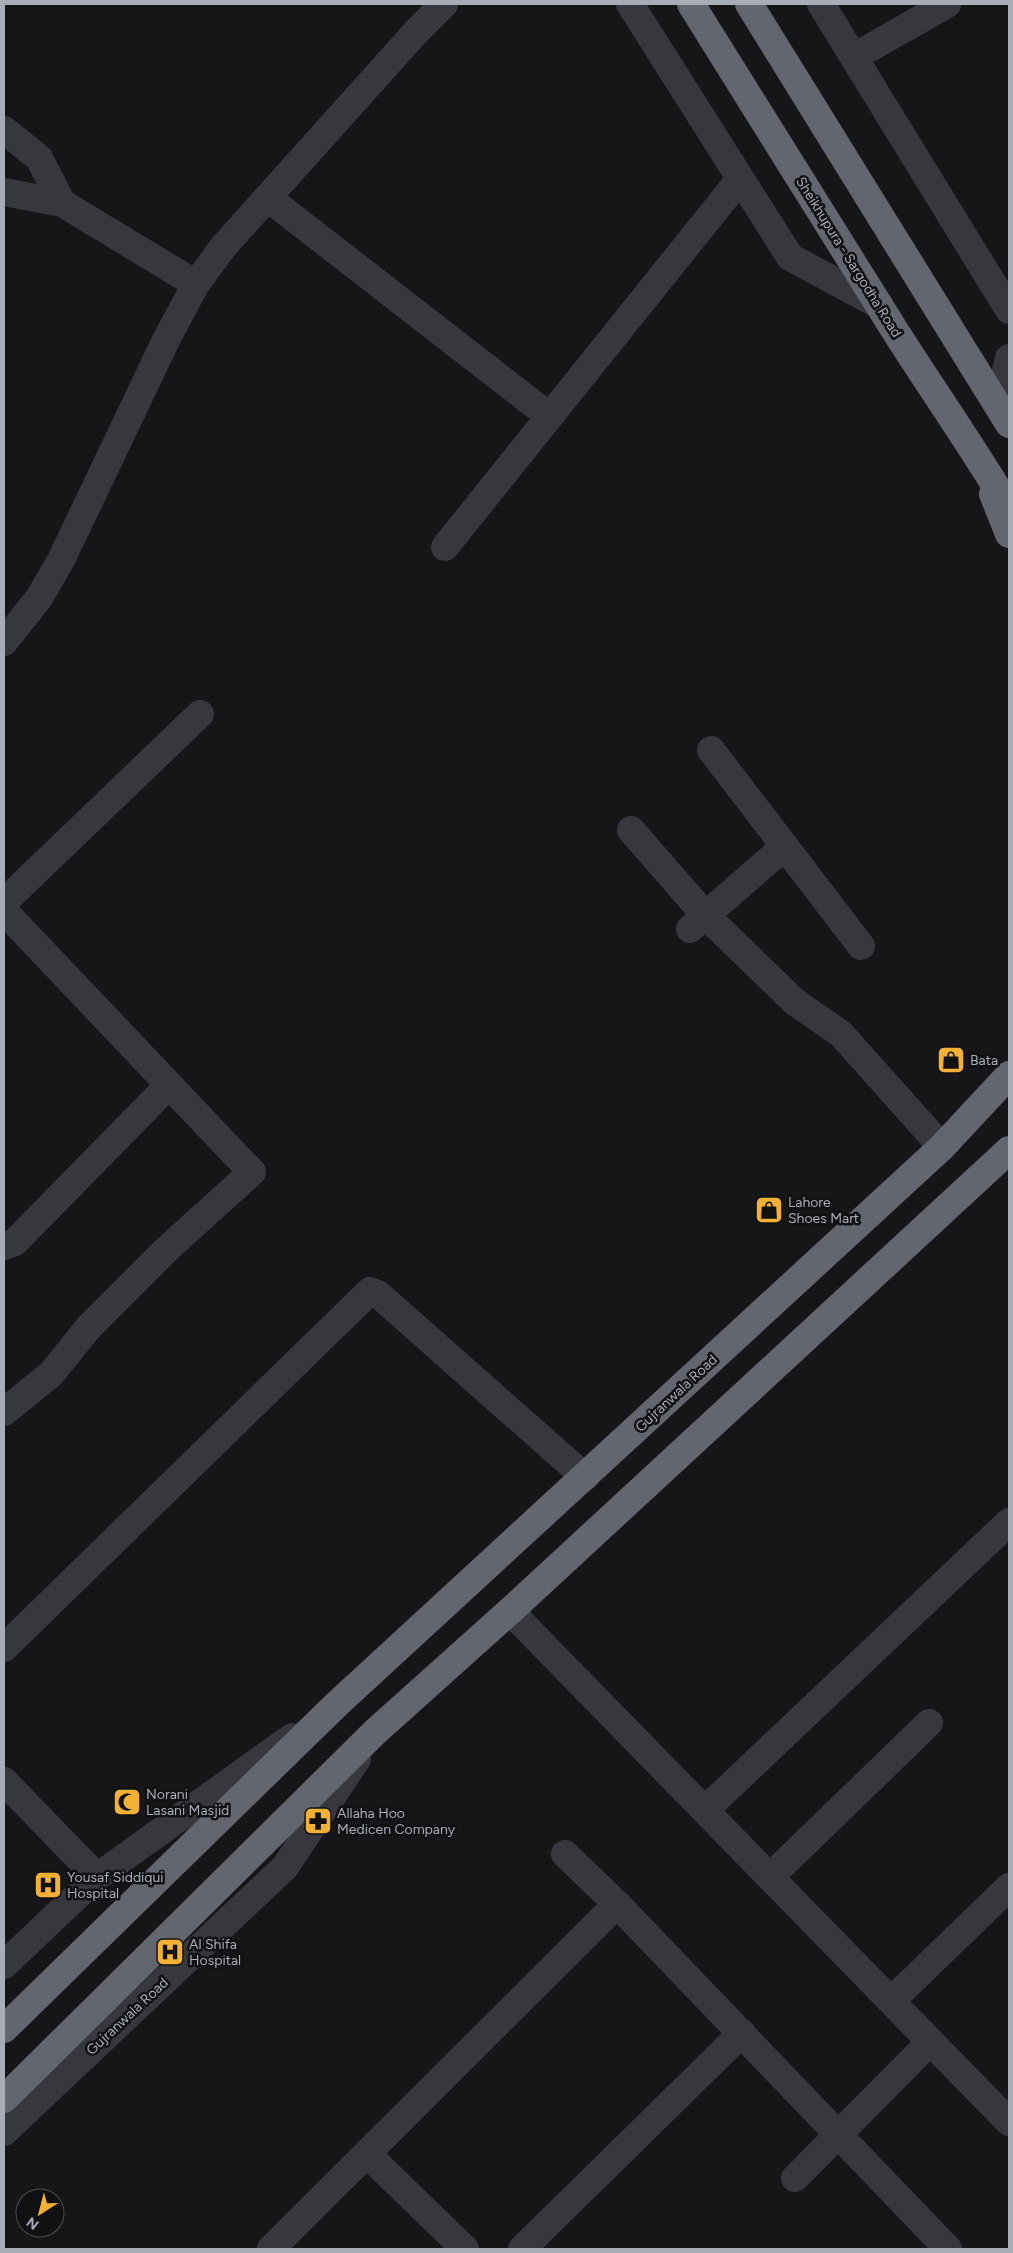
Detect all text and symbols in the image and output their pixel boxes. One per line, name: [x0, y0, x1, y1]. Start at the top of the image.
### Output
street label: Sheikhupura - Sargodha Road: [792, 174, 905, 341]
shop icon: Bata: [936, 1045, 966, 1075]
place label: Bata: [970, 1052, 998, 1069]
place label: Lahore Shoes Mart: [788, 1194, 859, 1227]
shop icon: Lahore Shoes Mart: [754, 1195, 784, 1225]
street label: Gujranwala Road: [632, 1351, 721, 1436]
place label: Norani Lasani Masjid: [146, 1786, 229, 1819]
mosque icon: Norani Lasani Masjid: [112, 1787, 142, 1817]
place label: Allaha Hoo Medicen Company: [337, 1805, 456, 1838]
pharmacy icon: Allaha Hoo Medicen Company: [303, 1806, 333, 1836]
place label: Yousaf Siddiqui Hospital: [67, 1869, 164, 1902]
hospital icon: Yousaf Siddiqui Hospital: [33, 1870, 63, 1900]
place label: Al Shifa Hospital: [189, 1936, 241, 1969]
hospital icon: Al Shifa Hospital: [155, 1937, 185, 1967]
street label: Gujranwala Road: [83, 1974, 172, 2059]
north arrow: [15, 2188, 65, 2238]
text: N: [23, 2213, 42, 2233]

